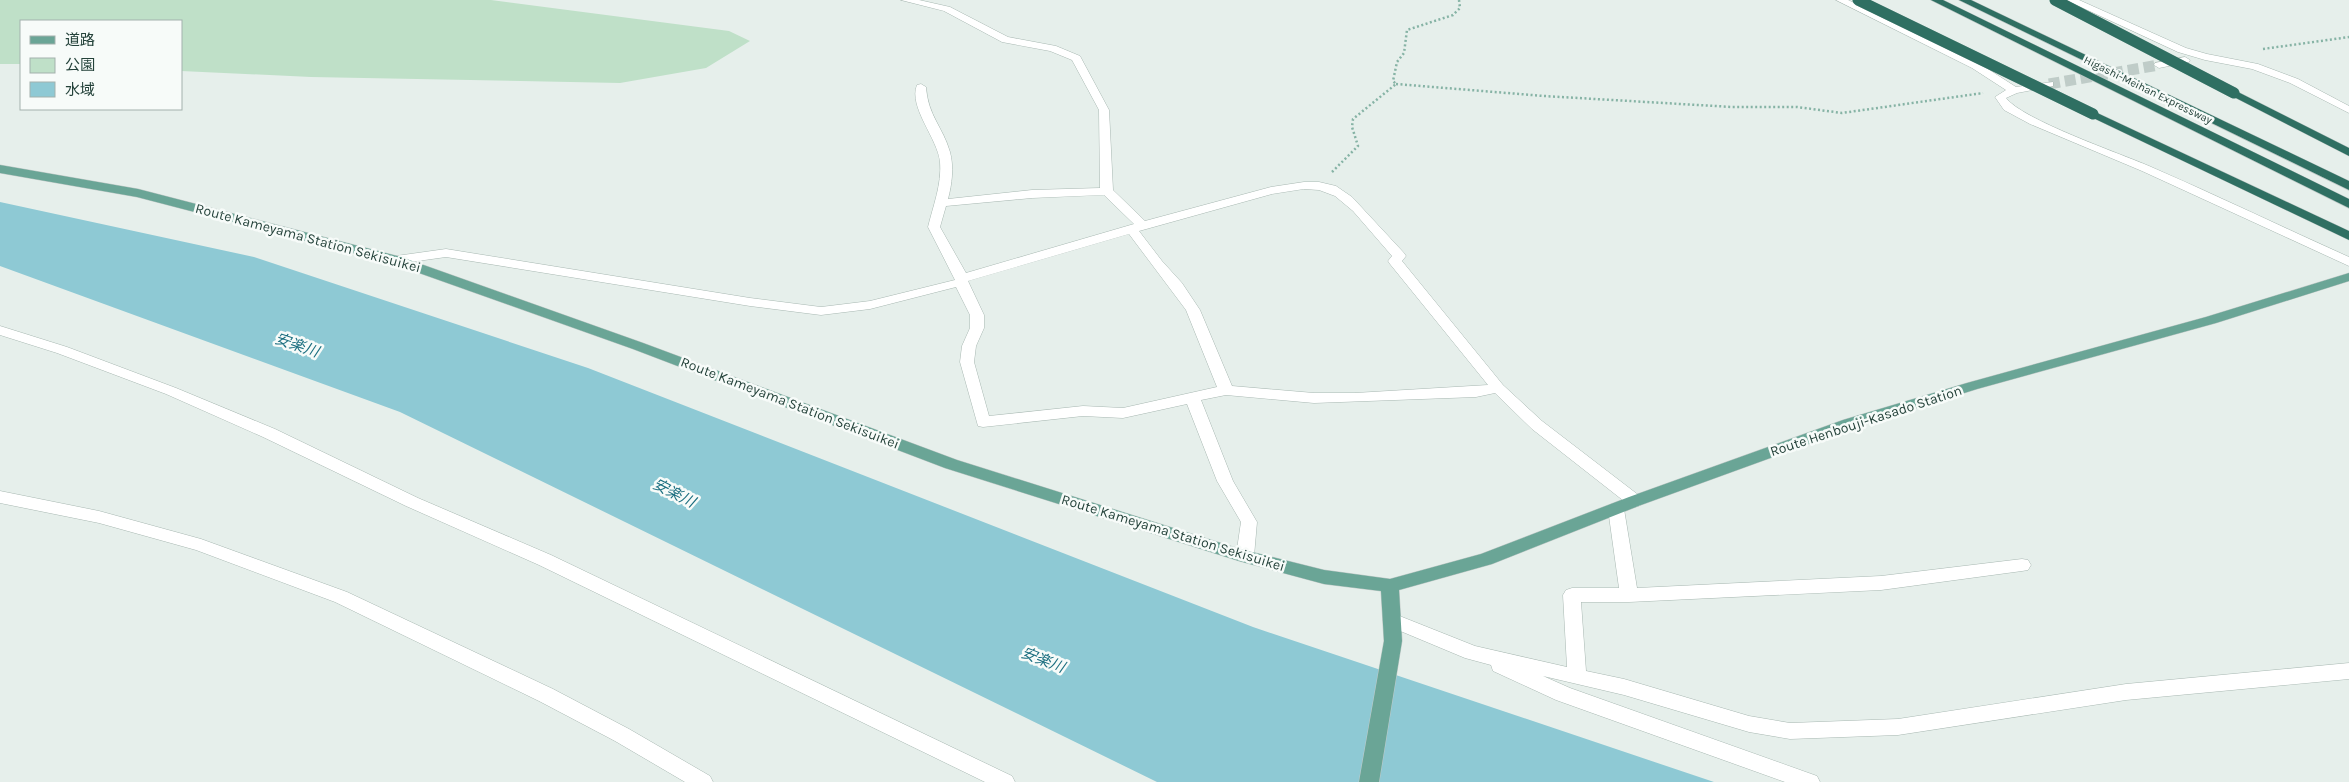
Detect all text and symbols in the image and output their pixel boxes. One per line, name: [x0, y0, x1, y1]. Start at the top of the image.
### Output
legend: [20, 20, 182, 110]
text: 道路: [65, 31, 95, 49]
street label: Higashi-Meihan Expressway: [2082, 53, 2214, 127]
text: 公園: [65, 56, 95, 74]
text: 水域: [65, 81, 95, 99]
street label: Route Kameyama Station Sekisuikei: [193, 200, 423, 276]
water label: 安楽川: [273, 329, 323, 361]
street label: Route Kameyama Station Sekisuikei: [678, 353, 902, 453]
street label: Route Henbouji-Kasado Station: [1768, 382, 1964, 460]
water label: 安楽川: [650, 475, 700, 512]
street label: Route Kameyama Station Sekisuikei: [1059, 491, 1287, 575]
water label: 安楽川: [1019, 644, 1069, 677]

